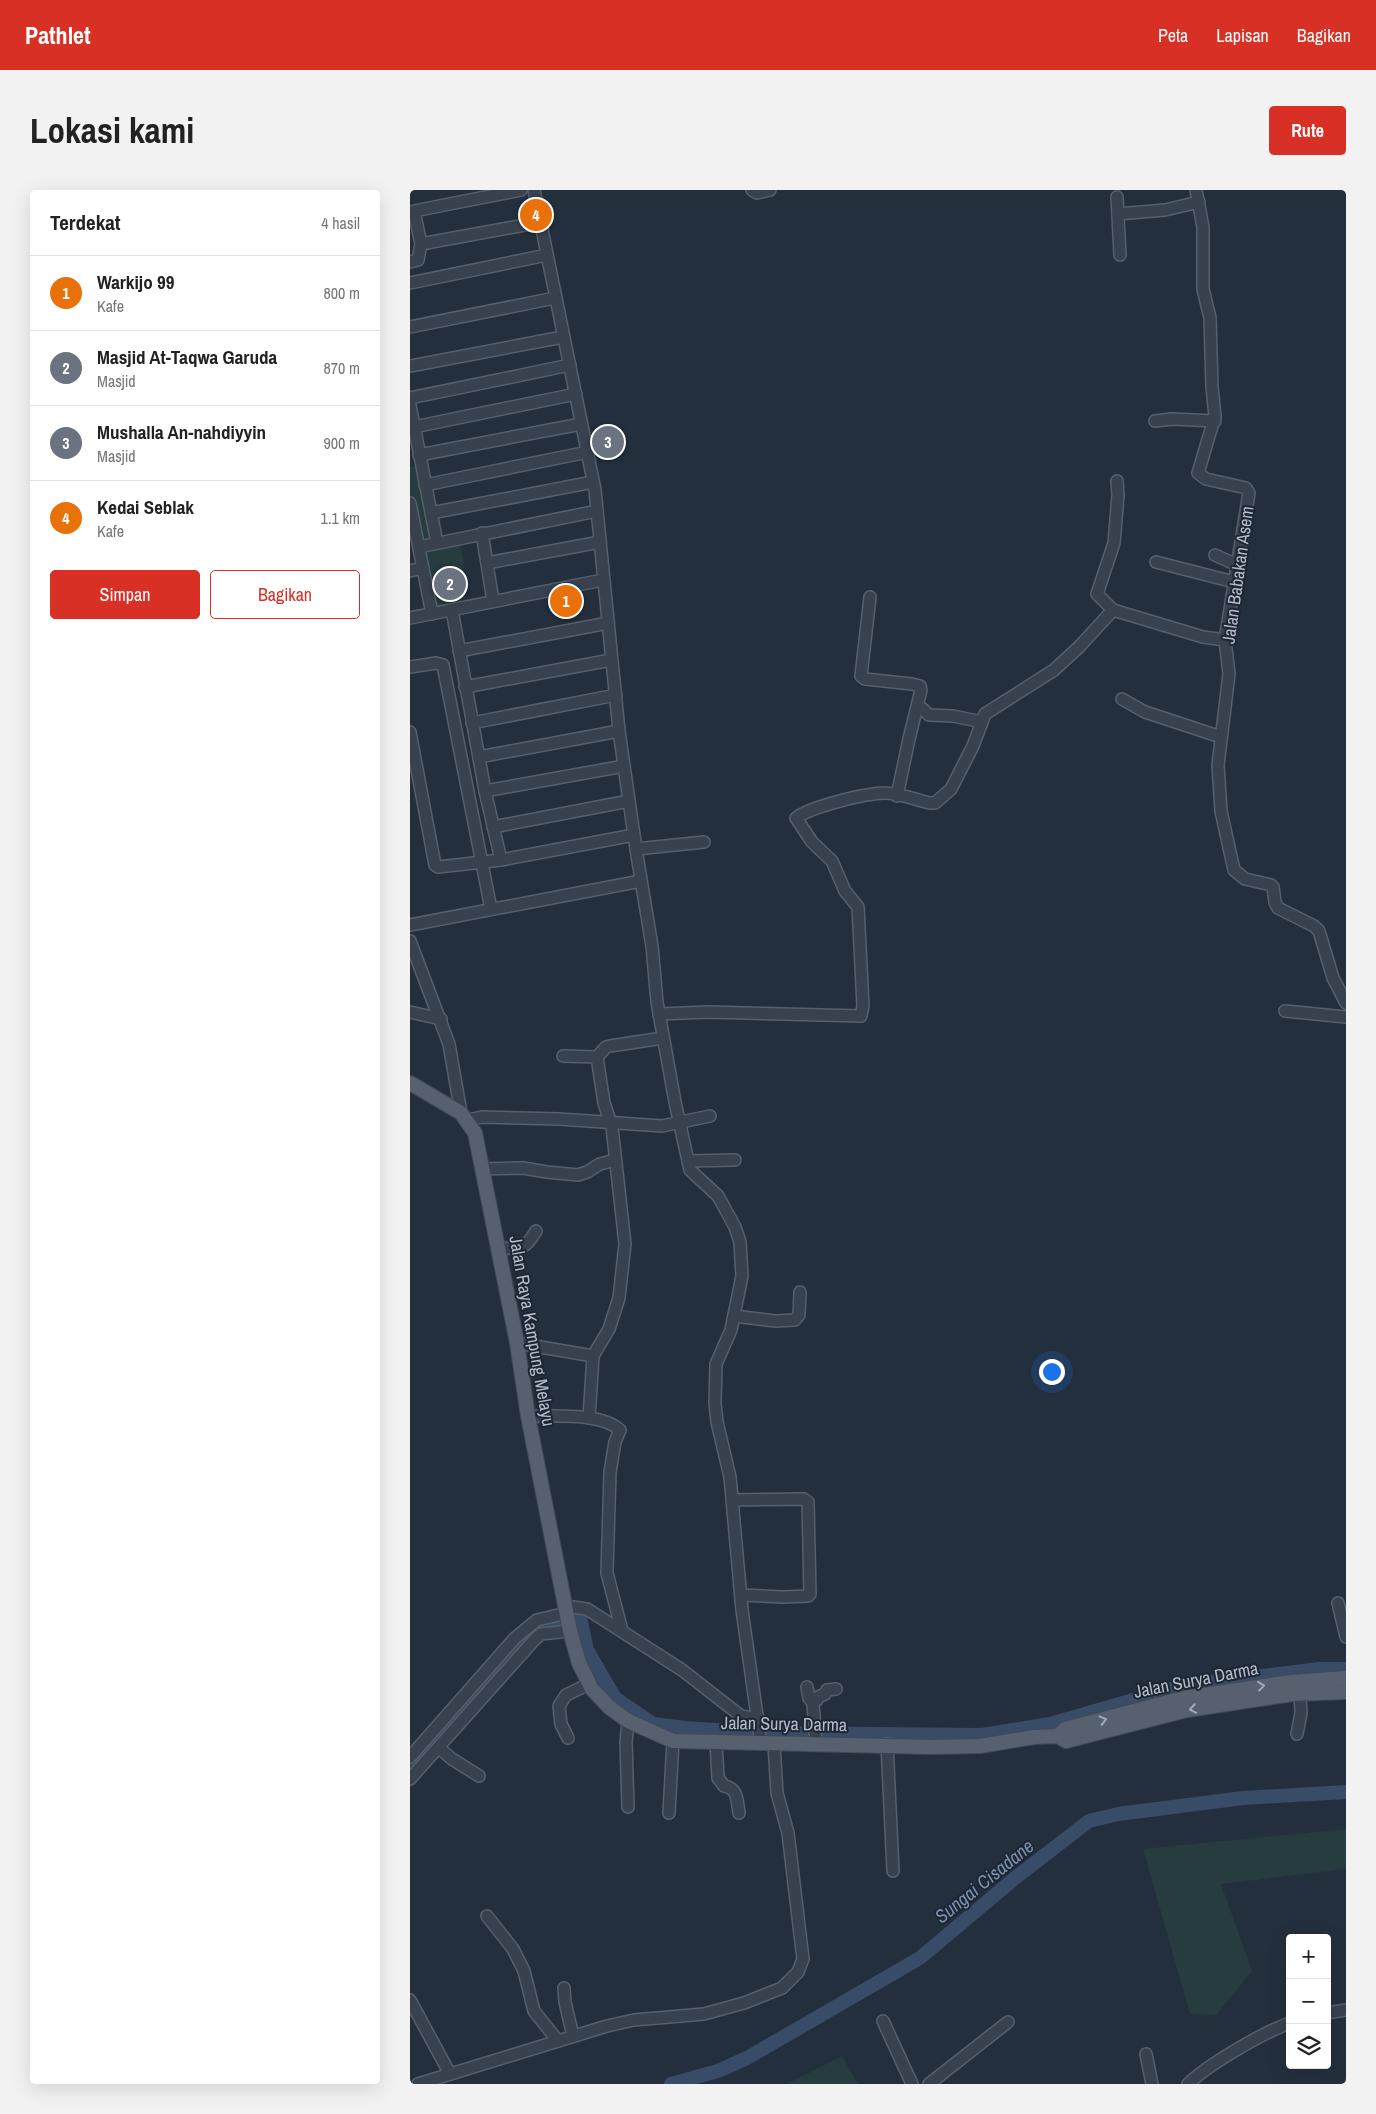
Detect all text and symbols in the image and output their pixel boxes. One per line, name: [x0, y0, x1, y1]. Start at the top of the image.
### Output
text: Pathlet: [25, 19, 91, 51]
text: Peta: [1158, 23, 1188, 48]
text: Lapisan: [1216, 23, 1269, 48]
text: Bagikan: [1297, 23, 1351, 48]
button: Rute: [1269, 106, 1346, 155]
text: Lokasi kami: [30, 107, 194, 154]
pin: 4: [520, 196, 552, 234]
text: Terdekat: [50, 208, 121, 237]
text: 4 hasil: [321, 212, 360, 234]
text: Warkijo 99: [97, 269, 174, 295]
text: 1: [62, 282, 70, 304]
text: 800 m: [324, 282, 360, 304]
text: Kafe: [97, 295, 124, 317]
text: Masjid At-Taqwa Garuda: [97, 344, 277, 370]
text: 2: [62, 357, 70, 379]
text: 870 m: [324, 357, 360, 379]
text: Masjid: [97, 370, 136, 392]
text: Mushalla An-nahdiyyin: [97, 419, 266, 445]
pin: 3: [592, 423, 624, 461]
text: 3: [62, 432, 70, 454]
text: 900 m: [324, 432, 360, 454]
text: Masjid: [97, 445, 136, 467]
text: Kedai Seblak: [97, 494, 194, 520]
street label: Jalan Babakan Asem: [1215, 505, 1260, 645]
text: 4: [62, 507, 70, 529]
text: 1.1 km: [321, 507, 360, 529]
text: Kafe: [97, 520, 124, 542]
pin: 2: [434, 565, 466, 603]
button: Simpan: [50, 570, 200, 619]
button: Bagikan: [210, 570, 360, 619]
pin: 1: [550, 582, 582, 620]
street label: Jalan Raya Kampung Melayu: [503, 1234, 562, 1428]
your location: [1039, 1359, 1065, 1385]
street label: Jalan Surya Darma: [1132, 1655, 1260, 1704]
one-way arrow: [1258, 1681, 1266, 1692]
one-way arrow: [1189, 1703, 1198, 1713]
street label: Jalan Surya Darma: [721, 1710, 847, 1737]
one-way arrow: [1098, 1715, 1106, 1725]
water label: Sungai Cisadane: [929, 1833, 1039, 1929]
map controls: [1286, 1934, 1331, 2069]
button: +: [1286, 1934, 1331, 1979]
button: −: [1286, 1979, 1331, 2024]
button: layers: [1286, 2024, 1331, 2069]

